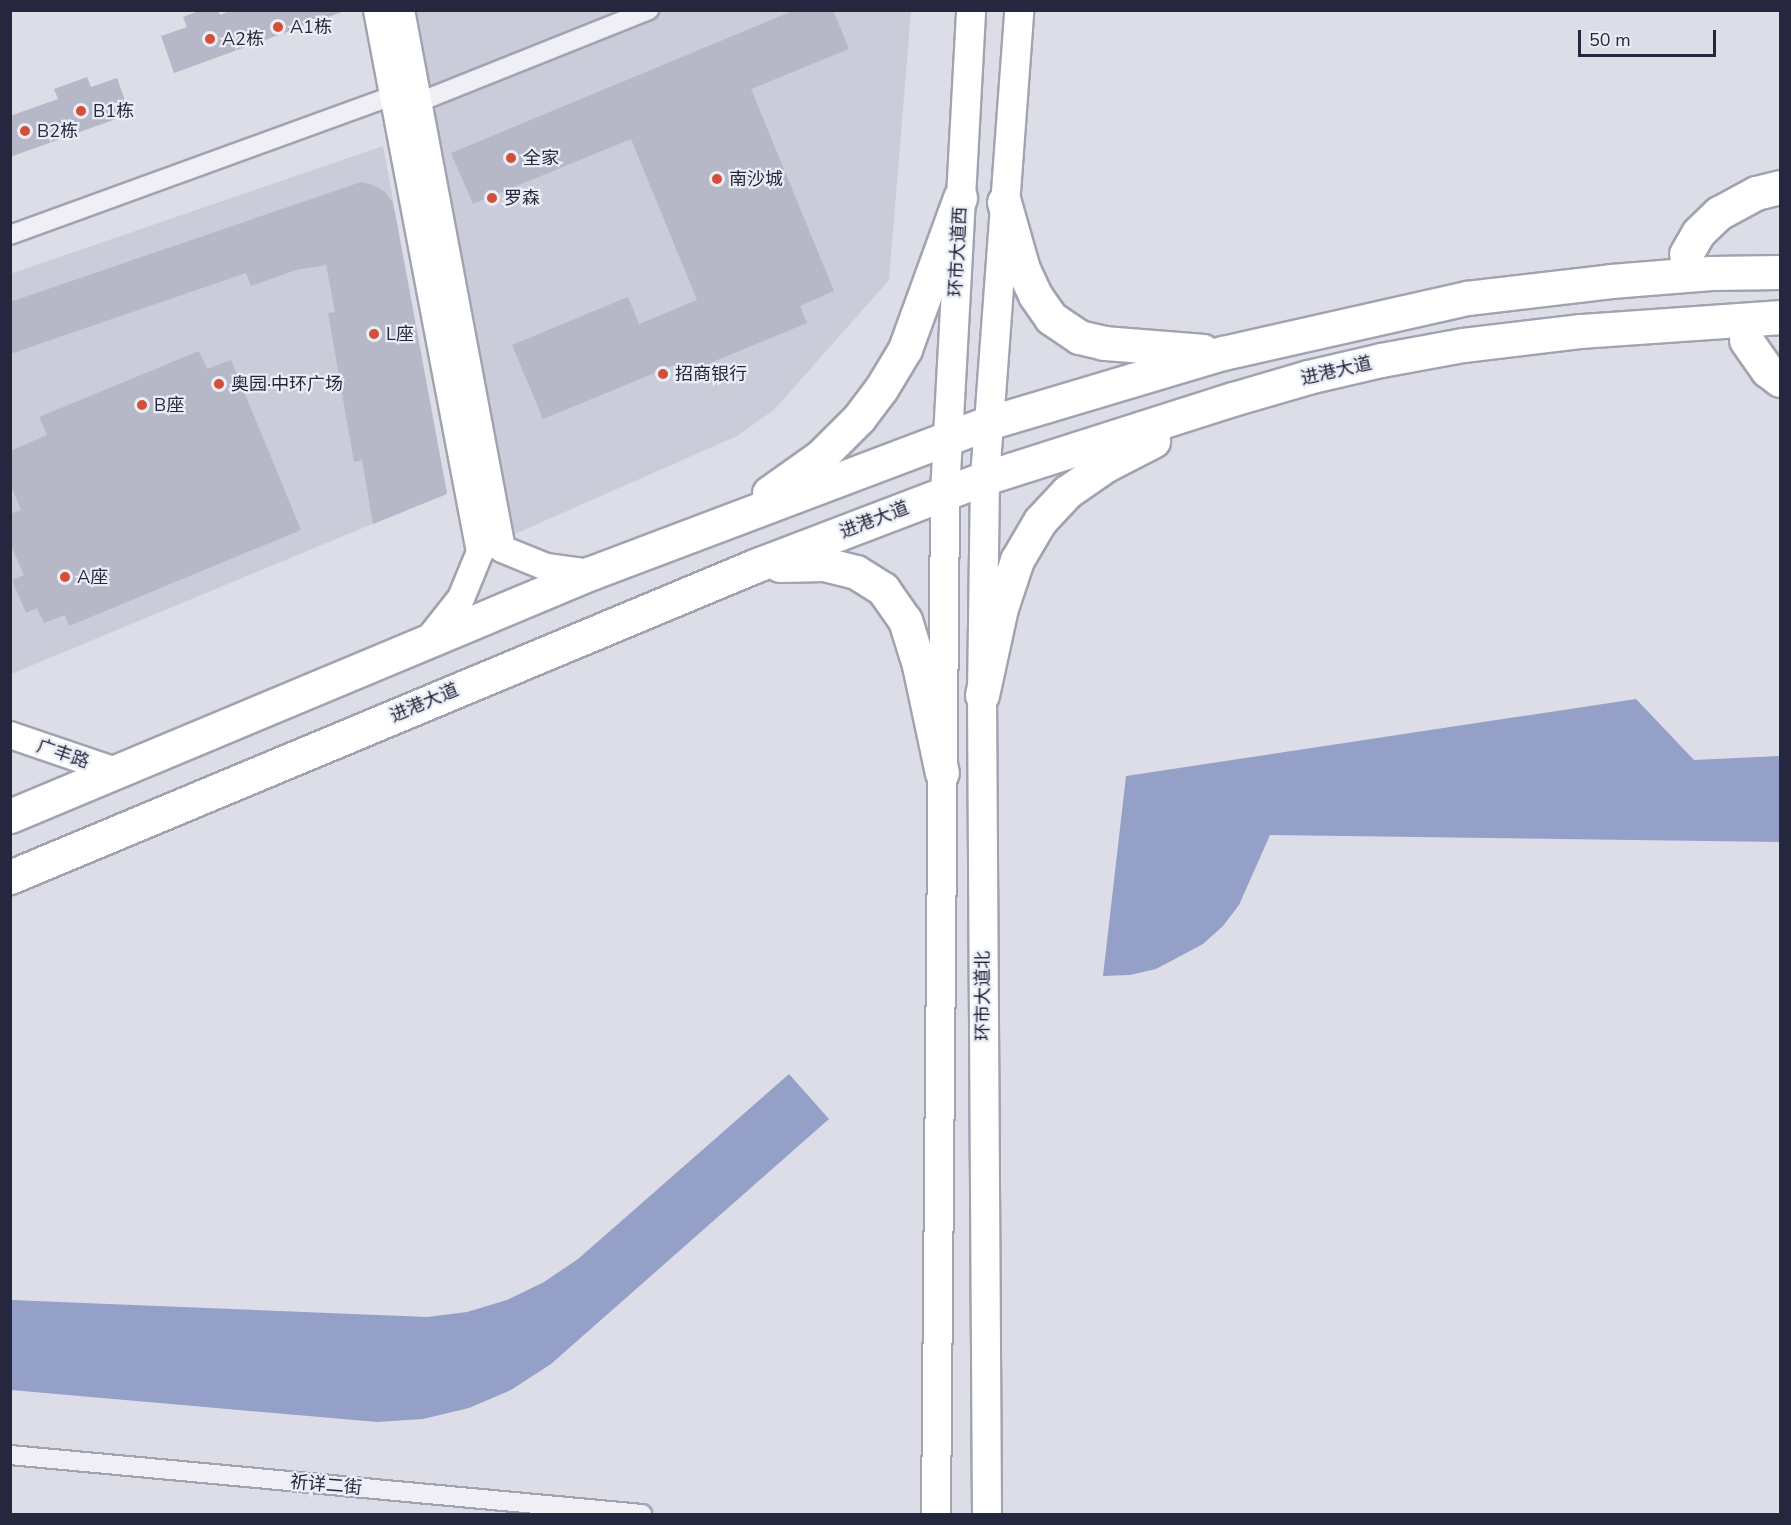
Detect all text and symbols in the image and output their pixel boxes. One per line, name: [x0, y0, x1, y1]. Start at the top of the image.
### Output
place label: A1栋: [290, 16, 332, 38]
scale bar: [1581, 18, 1719, 56]
marker: A1栋: [271, 20, 285, 34]
place label: A2栋: [222, 28, 264, 50]
text: 50 m: [1589, 28, 1631, 52]
marker: A2栋: [203, 32, 217, 46]
place label: B1栋: [93, 100, 134, 122]
marker: B1栋: [74, 104, 88, 118]
place label: B2栋: [37, 120, 78, 142]
marker: B2栋: [18, 124, 32, 138]
place label: 全家: [523, 147, 559, 169]
marker: 全家: [504, 151, 518, 165]
place label: 南沙城: [729, 168, 783, 190]
marker: 南沙城: [710, 172, 724, 186]
place label: 罗森: [504, 187, 540, 209]
marker: 罗森: [485, 191, 499, 205]
street label: 环市大道西: [945, 206, 971, 298]
place label: L座: [386, 323, 414, 345]
marker: L座: [367, 327, 381, 341]
street label: 进港大道: [1298, 352, 1374, 390]
place label: 招商银行: [675, 363, 747, 385]
marker: 招商银行: [656, 367, 670, 381]
place label: 奥园·中环广场: [231, 373, 343, 395]
marker: 奥园·中环广场: [212, 377, 226, 391]
place label: B座: [154, 394, 184, 416]
marker: B座: [135, 398, 149, 412]
street label: 进港大道: [837, 497, 911, 543]
place label: A座: [77, 566, 108, 588]
marker: A座: [58, 570, 72, 584]
street label: 进港大道: [387, 679, 461, 727]
street label: 广丰路: [34, 735, 92, 773]
street label: 环市大道北: [972, 951, 994, 1041]
street label: 祈详二街: [289, 1471, 363, 1499]

